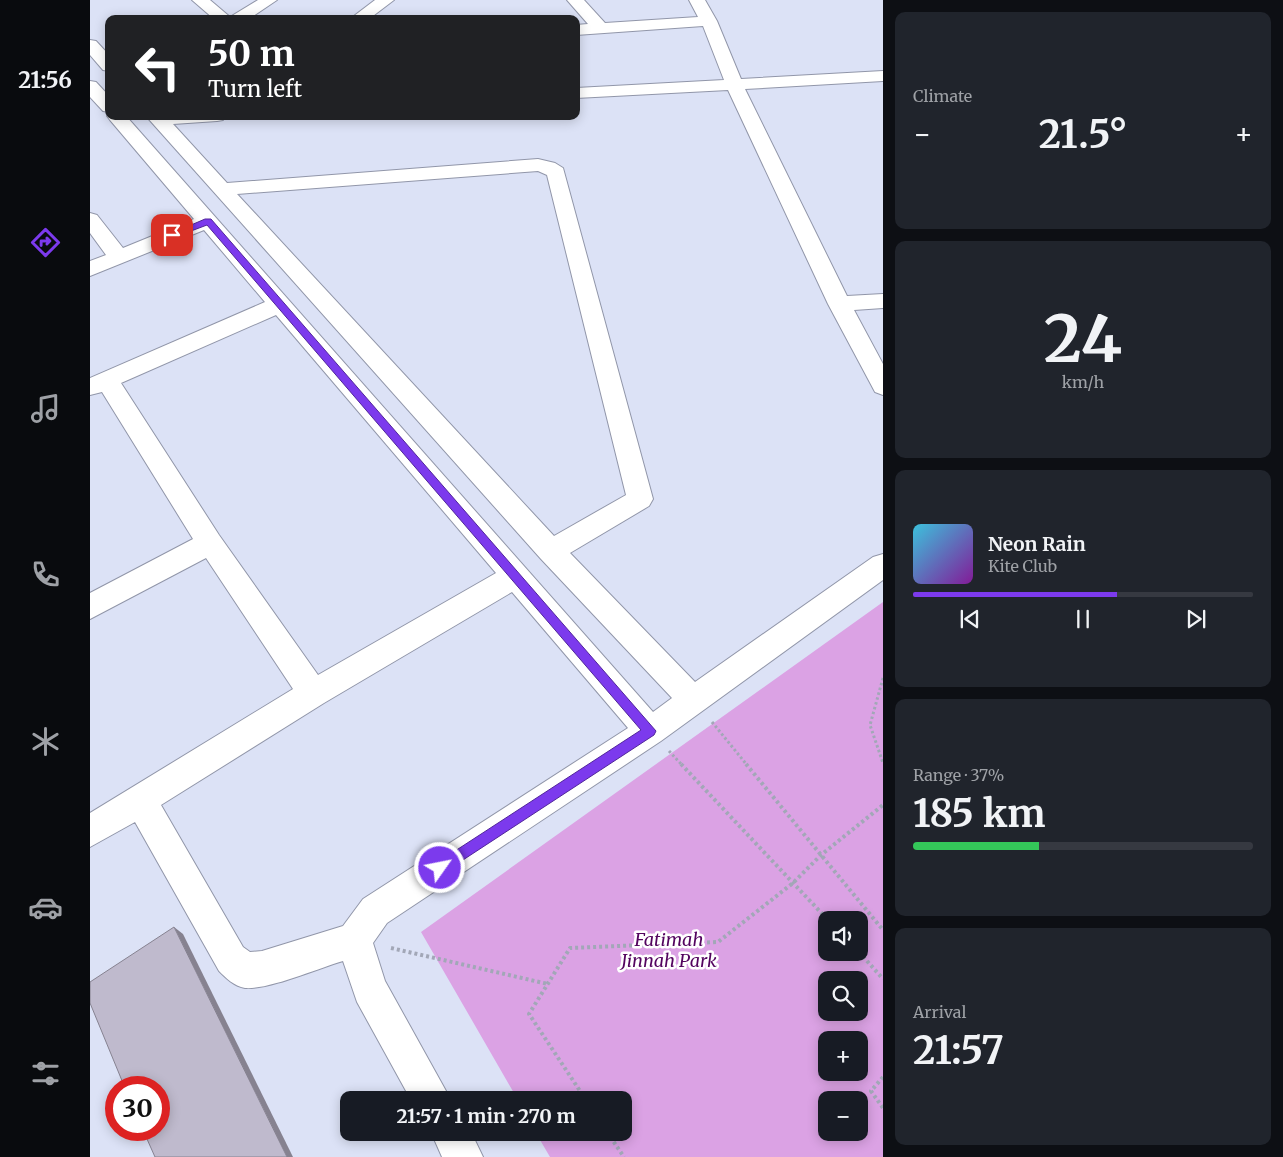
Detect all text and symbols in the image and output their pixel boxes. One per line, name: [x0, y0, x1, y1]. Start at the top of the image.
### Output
text: 50 m: [208, 32, 295, 76]
icon: left: [125, 35, 190, 100]
text: 21:56: [18, 66, 72, 94]
text: Turn left: [208, 75, 302, 103]
text: Climate: [913, 86, 972, 106]
text: 21.5°: [1039, 111, 1127, 158]
text: −: [913, 116, 932, 152]
text: +: [1234, 116, 1253, 152]
pin: [151, 214, 193, 256]
icon: arrive: [158, 221, 186, 249]
icon: directions: [28, 225, 63, 260]
text: 24: [1044, 298, 1122, 380]
text: km/h: [1062, 372, 1104, 392]
icon: music: [28, 391, 63, 426]
text: Neon Rain: [988, 532, 1086, 556]
text: Kite Club: [988, 556, 1057, 576]
icon: phone: [28, 557, 63, 592]
icon: previous: [956, 605, 984, 633]
icon: pause: [1069, 605, 1097, 633]
icon: next: [1182, 605, 1210, 633]
icon: climate: [28, 724, 63, 759]
text: Range · 37%: [913, 765, 1004, 785]
text: 185 km: [913, 790, 1046, 837]
position arrow: [413, 841, 465, 893]
icon: car: [28, 890, 63, 925]
map controls: [818, 911, 868, 1141]
button: sound: [818, 911, 868, 961]
park label: Fatimah Jinnah Park: [619, 928, 717, 972]
button: search: [818, 971, 868, 1021]
text: Arrival: [913, 1002, 966, 1022]
text: 21:57: [913, 1027, 1004, 1074]
button: +: [818, 1031, 868, 1081]
icon: filters: [28, 1056, 63, 1091]
speed limit sign: 30: [105, 1076, 170, 1141]
button: −: [818, 1091, 868, 1141]
text: 21:57 · 1 min · 270 m: [396, 1104, 576, 1128]

